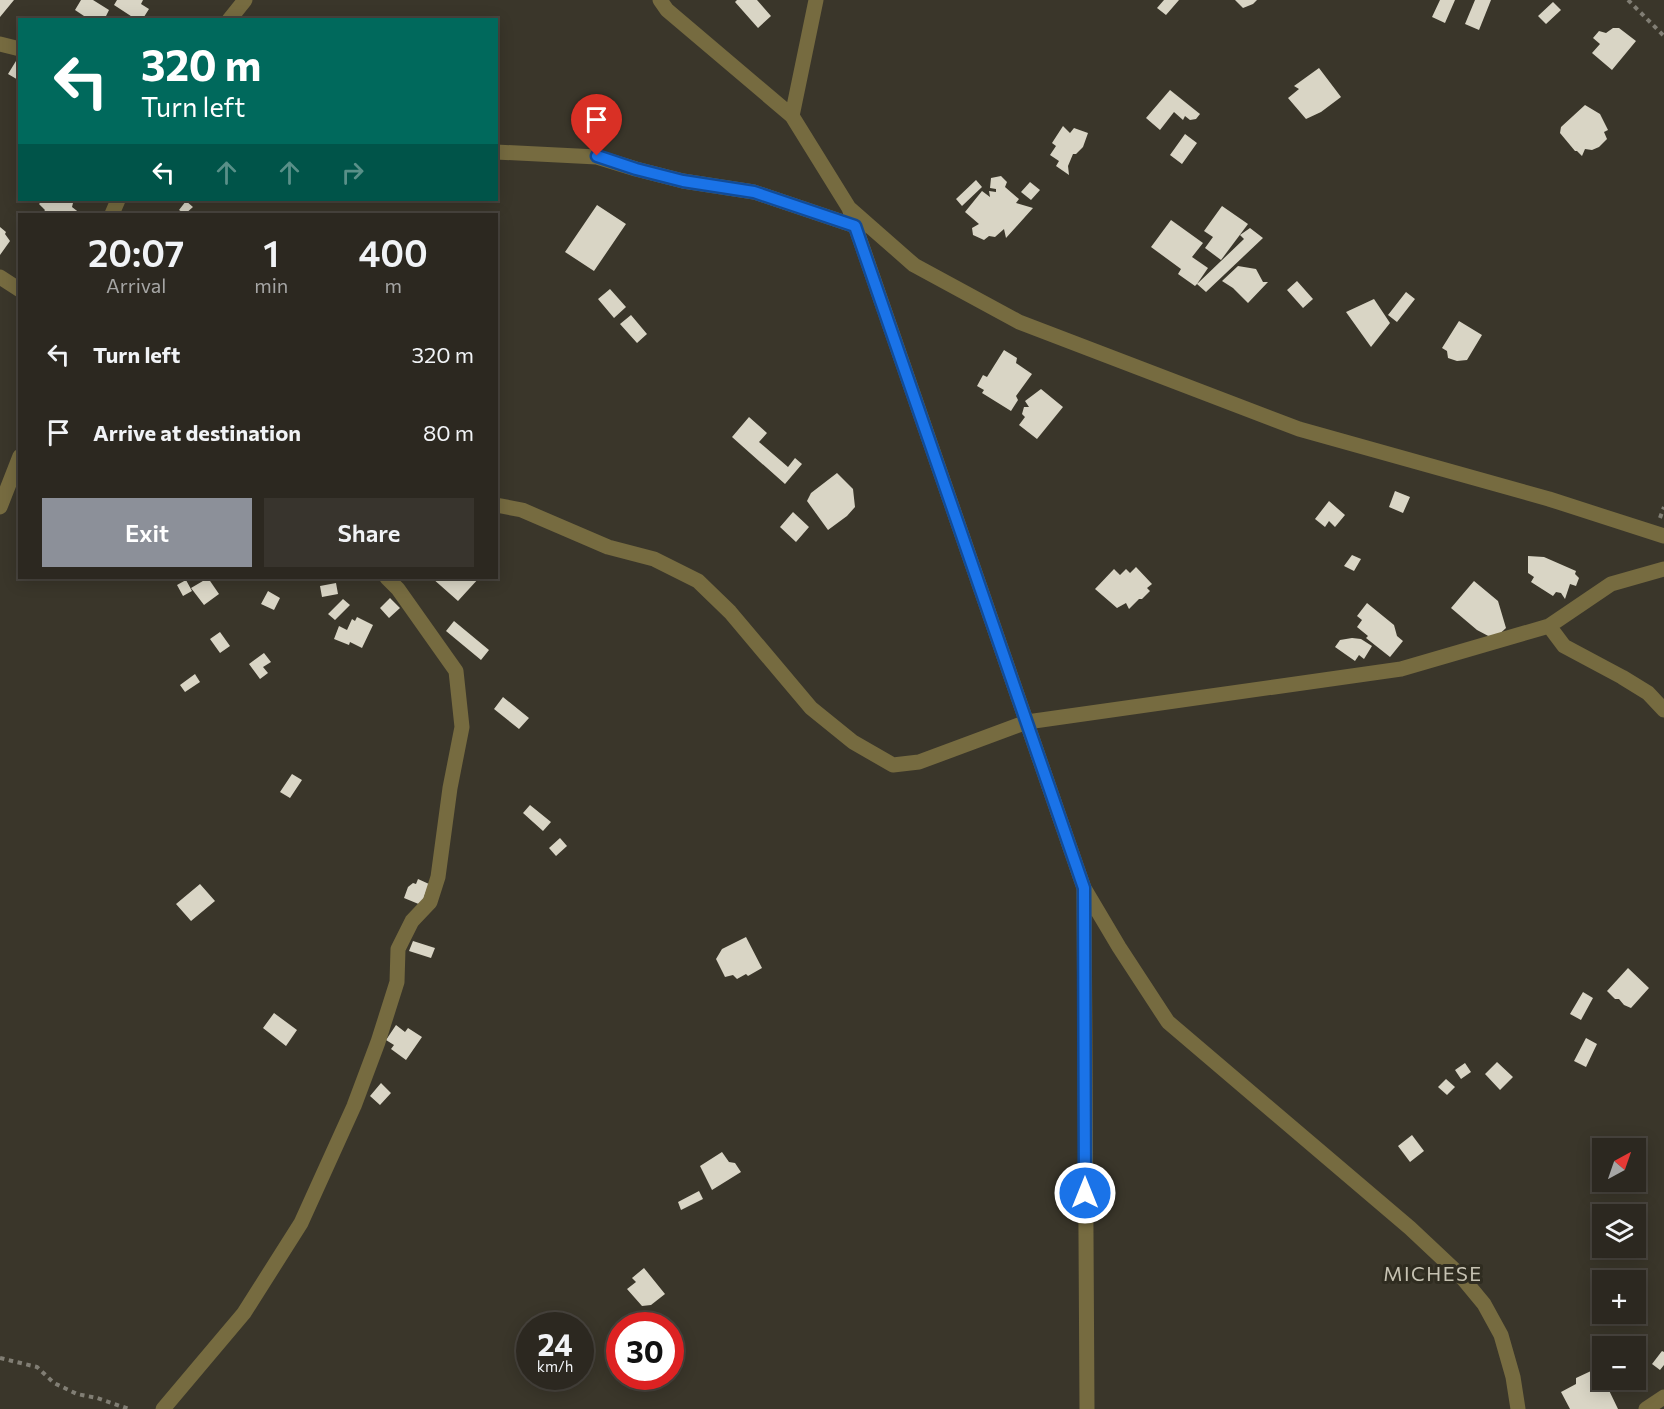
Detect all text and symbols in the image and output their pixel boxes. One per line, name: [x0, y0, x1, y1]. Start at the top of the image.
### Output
text: 320 m: [141, 38, 261, 90]
icon: left: [42, 42, 120, 120]
text: Turn left: [141, 90, 245, 123]
pin: [571, 94, 622, 156]
icon: arrive: [580, 103, 613, 136]
icon: left: [147, 156, 180, 189]
icon: ahead: [210, 156, 243, 189]
icon: ahead: [273, 156, 306, 189]
icon: right: [336, 156, 369, 189]
text: 20:07: [88, 230, 184, 274]
text: 1: [263, 230, 279, 274]
text: 400: [358, 230, 428, 274]
text: Arrival: [106, 273, 166, 297]
text: min: [254, 273, 288, 297]
text: m: [384, 273, 402, 297]
icon: left: [42, 338, 75, 371]
text: Turn left: [93, 341, 180, 368]
text: 320 m: [412, 341, 474, 368]
icon: arrive: [42, 416, 75, 449]
text: Arrive at destination: [93, 419, 301, 446]
text: 80 m: [423, 419, 474, 446]
button: Exit: [42, 498, 252, 567]
button: Share: [264, 498, 474, 567]
north arrow: [1592, 1138, 1646, 1192]
map controls: [1592, 1138, 1646, 1390]
position arrow: [1053, 1161, 1117, 1225]
button: layers: [1592, 1204, 1646, 1258]
district label: MICHESE: [1383, 1261, 1483, 1285]
button: +: [1592, 1270, 1646, 1324]
speed limit sign: 30: [606, 1312, 684, 1390]
text: 24: [537, 1325, 573, 1362]
button: −: [1592, 1336, 1646, 1390]
text: km/h: [537, 1357, 573, 1375]

